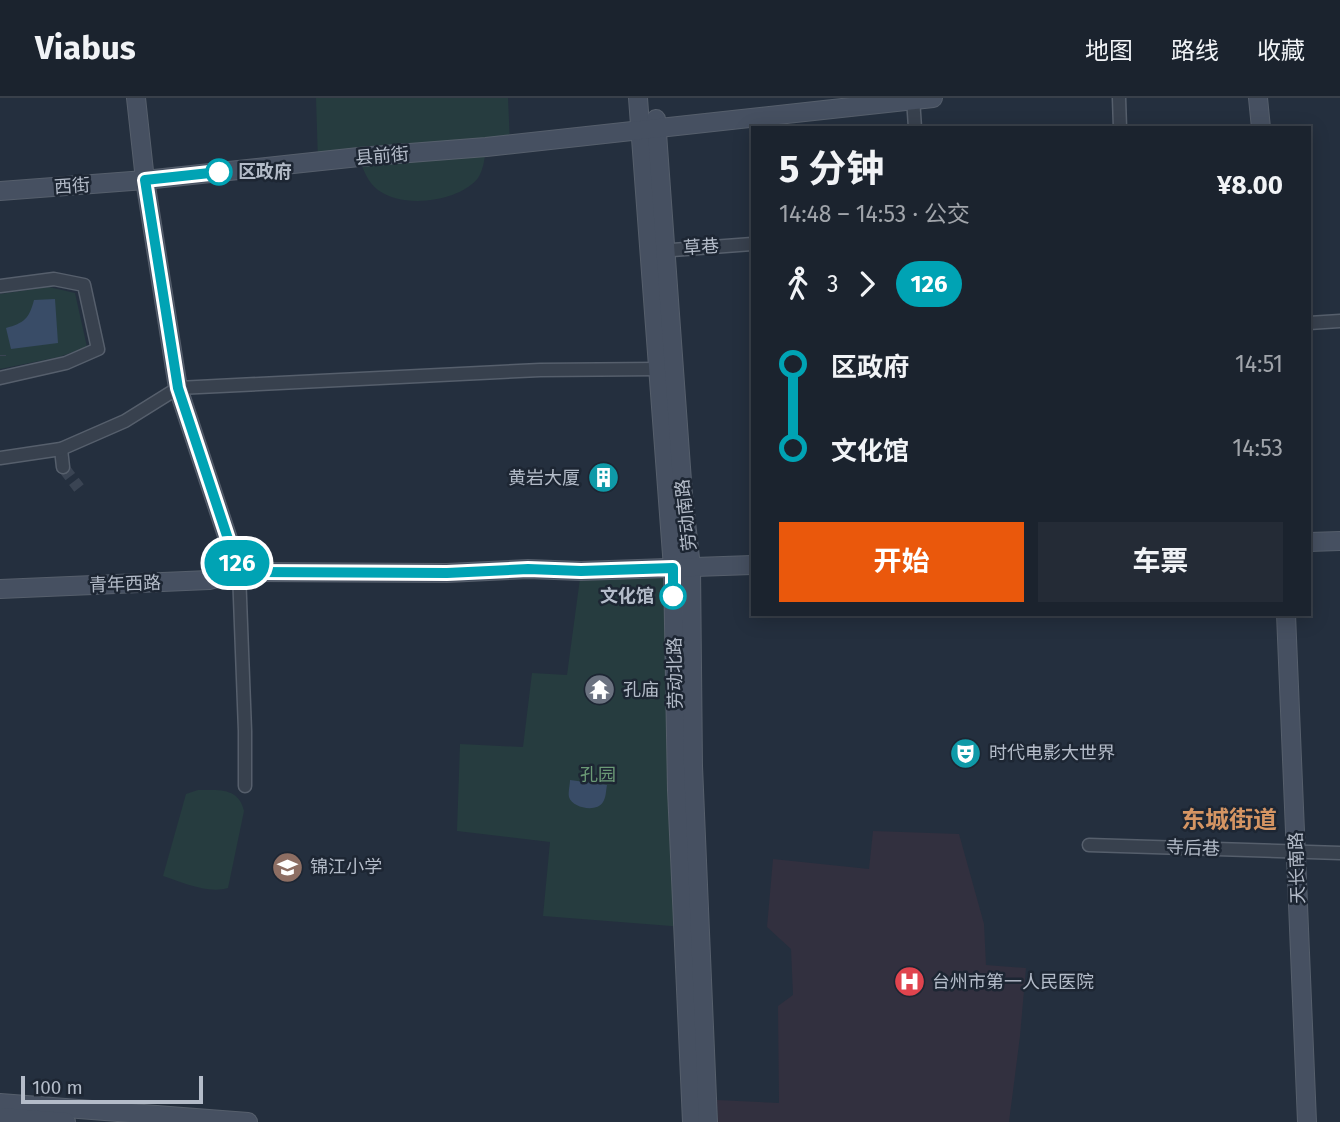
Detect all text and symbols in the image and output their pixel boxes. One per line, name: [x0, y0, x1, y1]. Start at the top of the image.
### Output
text: Viabus: [35, 28, 136, 68]
text: 地图: [1085, 37, 1133, 65]
text: 路线: [1171, 37, 1219, 65]
text: 收藏: [1257, 37, 1305, 65]
street label: 县前街: [354, 143, 410, 169]
text: 5 分钟: [779, 146, 884, 192]
marker: 区政府: [206, 159, 232, 185]
place label: 区政府: [238, 161, 292, 183]
text: ¥8.00: [1217, 170, 1283, 201]
street label: 西街: [53, 174, 91, 198]
text: 14:48 – 14:53 · 公交: [779, 200, 970, 228]
street label: 草巷: [682, 235, 720, 259]
icon: walk: [779, 265, 817, 303]
icon: forward: [848, 265, 886, 303]
text: 3: [827, 270, 838, 298]
text: 126: [910, 270, 948, 298]
text: 14:51: [1235, 350, 1283, 378]
text: 区政府: [831, 352, 909, 383]
text: 14:53: [1232, 434, 1283, 462]
text: 文化馆: [831, 436, 909, 467]
building icon: 黄岩大厦: [586, 461, 620, 495]
place label: 黄岩大厦: [508, 467, 580, 489]
street label: 劳动南路: [671, 478, 701, 552]
button: 开始: [779, 522, 1024, 602]
button: 车票: [1038, 522, 1283, 602]
line badge: 126: [197, 540, 277, 586]
text: 126: [218, 549, 256, 577]
street label: 青年西路: [89, 572, 161, 596]
marker: 文化馆: [660, 583, 686, 609]
place label: 文化馆: [600, 585, 654, 607]
street label: 劳动北路: [663, 637, 687, 709]
temple icon: 孔庙: [583, 673, 617, 707]
place label: 孔庙: [623, 679, 659, 701]
theatre icon: 时代电影大世界: [949, 736, 983, 770]
place label: 时代电影大世界: [989, 742, 1115, 764]
park label: 孔园: [580, 764, 616, 786]
district label: 东城街道: [1181, 806, 1277, 834]
street label: 天长南路: [1285, 832, 1309, 904]
street label: 寺后巷: [1166, 836, 1220, 860]
school or university icon: 锦江小学: [270, 850, 304, 884]
place label: 锦江小学: [310, 856, 382, 878]
hospital icon: 台州市第一人民医院: [892, 965, 926, 999]
place label: 台州市第一人民医院: [932, 971, 1094, 993]
scale bar: [21, 1073, 203, 1105]
text: 100 m: [32, 1076, 83, 1099]

